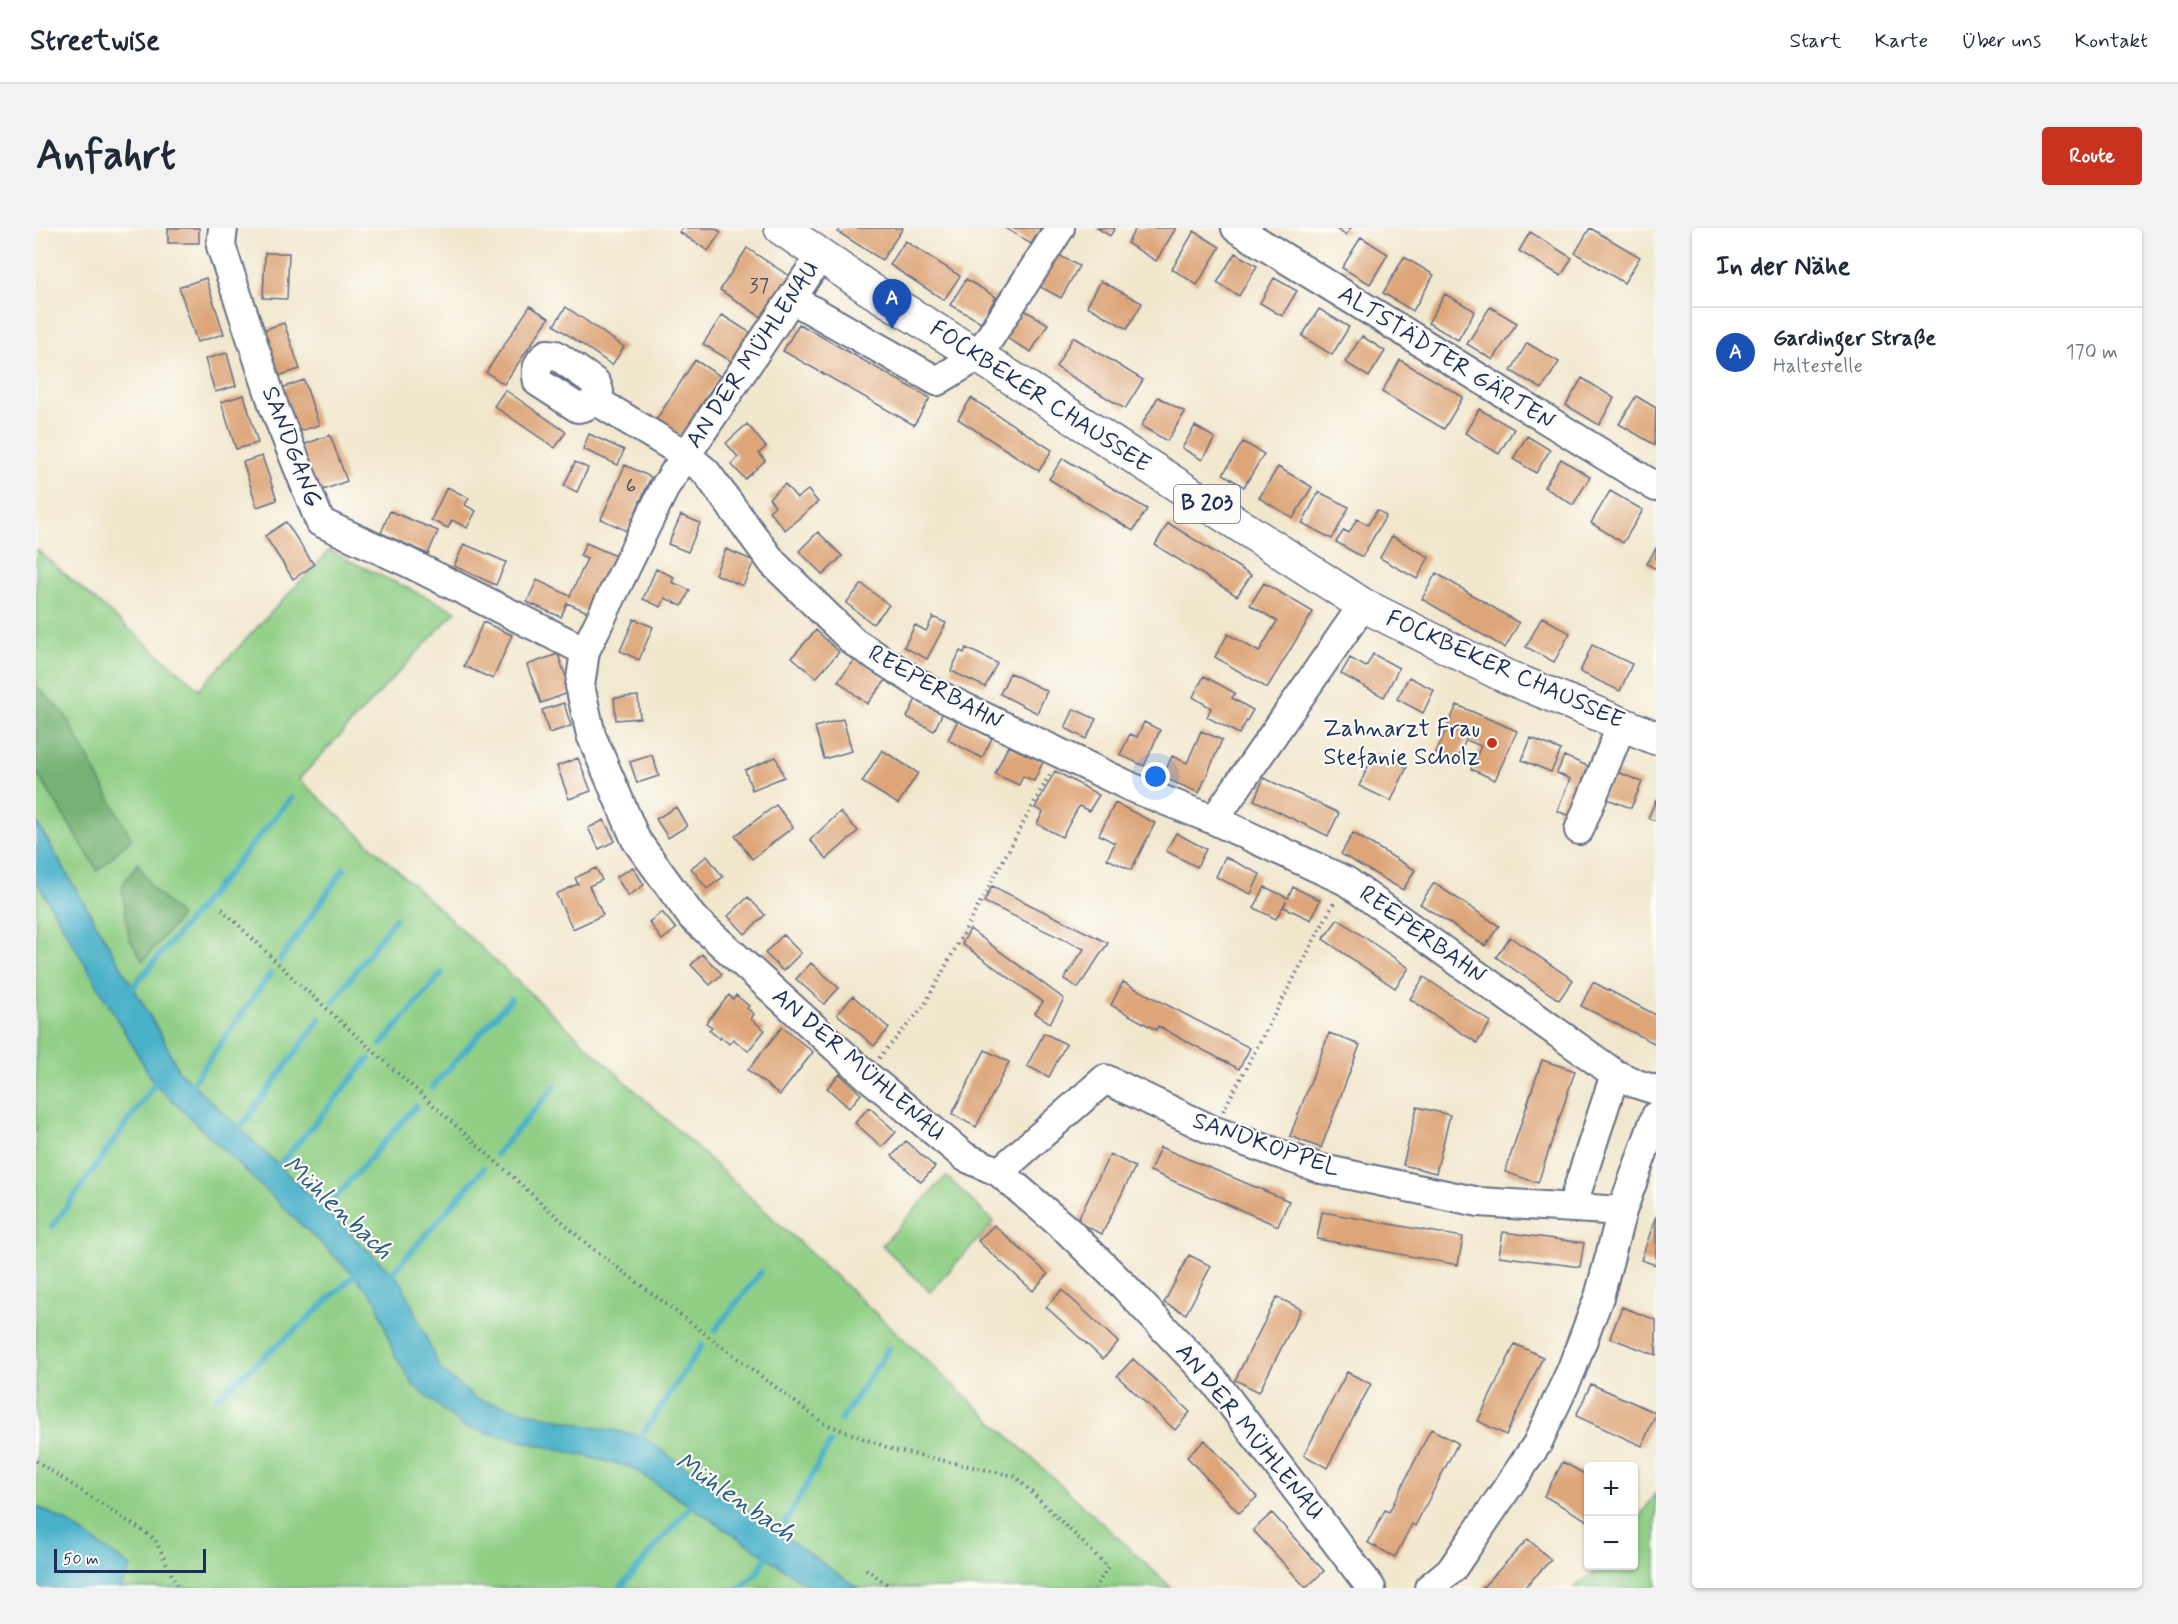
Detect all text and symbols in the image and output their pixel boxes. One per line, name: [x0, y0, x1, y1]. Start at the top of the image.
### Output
text: Streetwise: [30, 23, 160, 60]
text: Start: [1790, 27, 1842, 55]
text: Karte: [1875, 27, 1928, 55]
text: Über uns: [1961, 27, 2041, 55]
text: Kontakt: [2074, 27, 2148, 55]
button: Route: [2042, 127, 2142, 185]
text: Anfahrt: [36, 129, 176, 184]
text: In der Nähe: [1716, 250, 1850, 284]
street label: AN DER MÜHLENAU: [679, 256, 827, 454]
house number: 37: [749, 272, 769, 300]
pin: A: [872, 279, 912, 329]
street label: ALTSTÄDTER GÄRTEN: [1332, 279, 1560, 437]
street label: FOCKBEKER CHAUSSEE: [924, 314, 1156, 480]
text: Gardinger Straße: [1773, 325, 1936, 353]
text: A: [1729, 339, 1742, 366]
text: 170 m: [2066, 339, 2118, 366]
text: Haltestelle: [1773, 353, 1863, 380]
street label: SANDGANG: [254, 382, 328, 512]
house number: 6: [626, 472, 636, 500]
road number: B 203: [1174, 485, 1240, 523]
street label: FOCKBEKER CHAUSSEE: [1381, 604, 1629, 736]
street label: REEPERBAHN: [862, 638, 1008, 738]
place label: Zahnarzt Frau Stefanie Scholz: [1323, 714, 1480, 773]
marker: Zahnarzt Frau Stefanie Scholz: [1485, 736, 1499, 750]
your location: [1141, 762, 1170, 791]
street label: REEPERBAHN: [1353, 879, 1492, 992]
street label: AN DER MÜHLENAU: [765, 981, 951, 1149]
street label: SANDKOPPEL: [1188, 1105, 1344, 1185]
water label: Mühlenbach: [275, 1148, 399, 1268]
street label: AN DER MÜHLENAU: [1168, 1337, 1330, 1527]
water label: Mühlenbach: [668, 1445, 802, 1551]
map controls: [1584, 1462, 1638, 1570]
button: +: [1584, 1462, 1638, 1516]
button: −: [1584, 1516, 1638, 1570]
scale bar: [54, 1546, 206, 1574]
text: 50 m: [63, 1549, 99, 1570]

